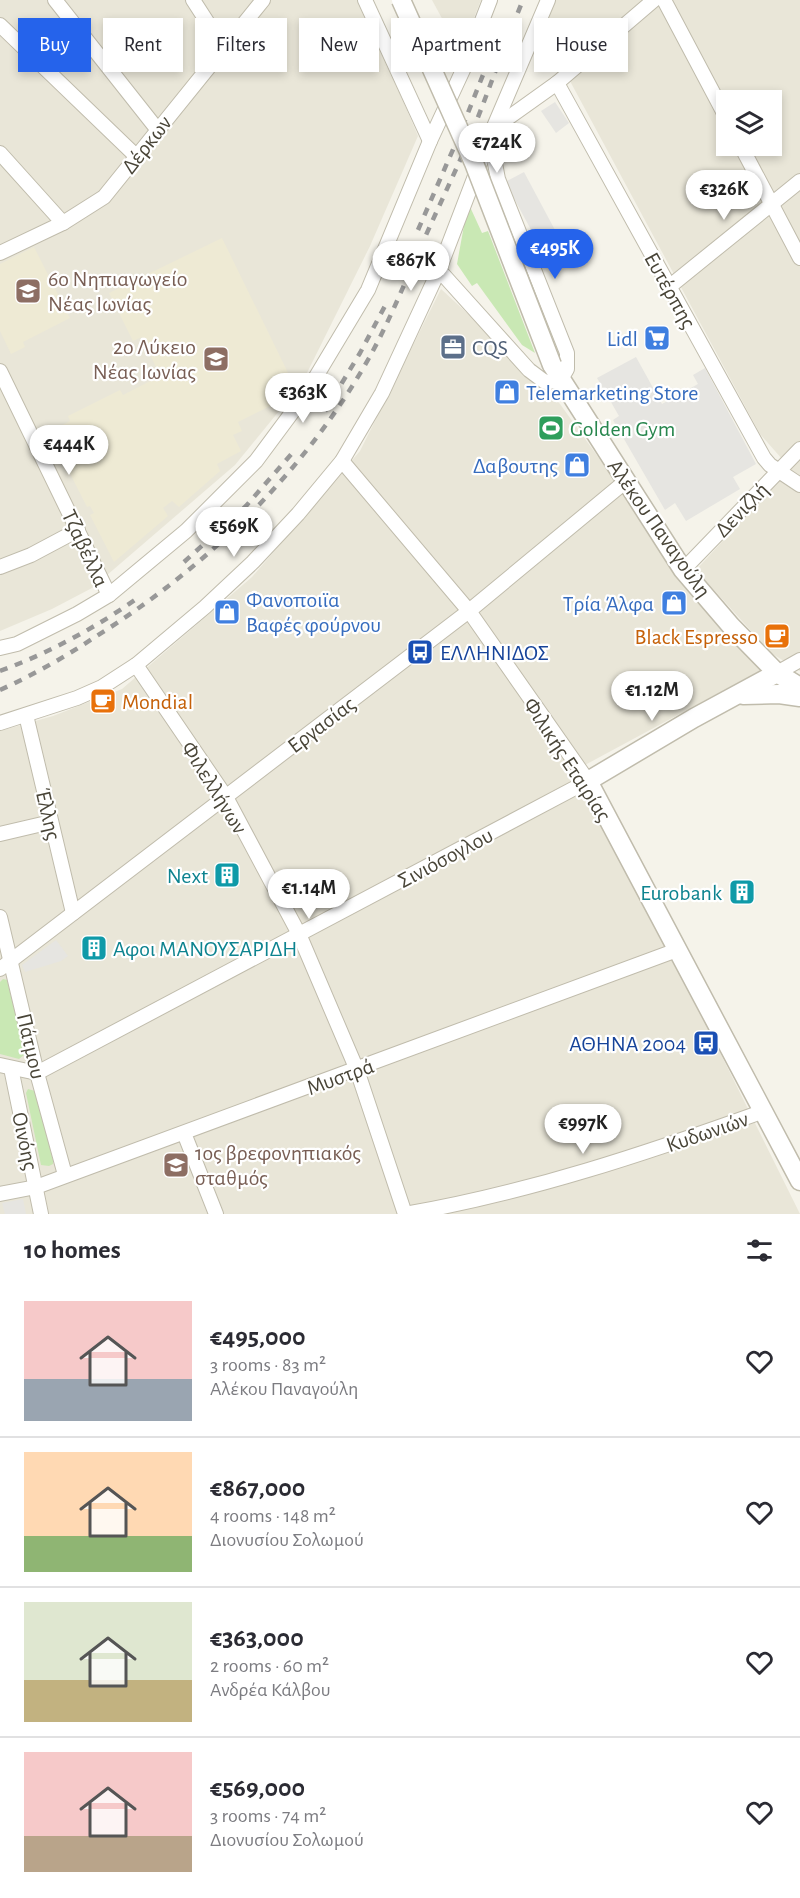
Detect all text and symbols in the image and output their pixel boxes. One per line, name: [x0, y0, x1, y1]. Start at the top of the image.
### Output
chip: Buy: [18, 18, 91, 72]
chip: Rent: [103, 18, 183, 72]
chip: Filters: [195, 18, 287, 72]
chip: New: [299, 18, 379, 72]
chip: Apartment: [391, 18, 522, 72]
chip: House: [534, 18, 628, 72]
map controls: [716, 90, 782, 156]
button: layers: [716, 90, 782, 156]
street label: Δέρκων: [118, 112, 176, 178]
pin: €724K: [455, 123, 539, 174]
text: €724K: [472, 132, 522, 152]
pin: €326K: [682, 170, 766, 221]
text: €326K: [700, 179, 748, 199]
pin: €495K: [513, 229, 597, 280]
text: €495K: [530, 238, 580, 258]
pin: €867K: [369, 241, 453, 292]
street label: Ευτέρπης: [640, 249, 700, 332]
text: €867K: [386, 250, 436, 270]
place label: 6ο Νηπιαγωγείο Νέας Ιωνίας: [48, 268, 187, 315]
school or university icon: 6ο Νηπιαγωγείο Νέας Ιωνίας: [13, 276, 43, 306]
supermarket icon: Lidl: [642, 323, 672, 353]
place label: Lidl: [607, 328, 638, 350]
office icon: CQS: [438, 332, 468, 362]
place label: 2ο Λύκειο Νέας Ιωνίας: [93, 336, 196, 383]
place label: CQS: [472, 337, 508, 359]
school or university icon: 2ο Λύκειο Νέας Ιωνίας: [201, 344, 231, 374]
pin: €363K: [261, 373, 345, 424]
shop icon: Telemarketing Store: [492, 377, 522, 407]
text: €363K: [279, 382, 327, 402]
place label: Telemarketing Store: [526, 382, 698, 404]
sports icon: Golden Gym: [536, 413, 566, 443]
place label: Golden Gym: [570, 418, 675, 440]
pin: €444K: [27, 425, 111, 476]
text: €444K: [43, 434, 95, 454]
shop icon: Δαβουτης: [562, 450, 592, 480]
place label: Δαβουτης: [473, 455, 558, 477]
street label: Αλέκου Παναγούλη: [603, 455, 715, 602]
street label: Δενιζλή: [711, 478, 773, 541]
street label: Τζαβέλλα: [58, 506, 112, 590]
pin: €569K: [192, 507, 276, 558]
text: €569K: [210, 516, 258, 536]
shop icon: Τρία Άλφα: [659, 588, 689, 618]
place label: Φανοποιϊα Βαφές φούρνου: [246, 589, 381, 636]
place label: Τρία Άλφα: [563, 593, 654, 615]
shop icon: Φανοποιϊα Βαφές φούρνου: [212, 597, 242, 627]
cafe icon: Black Espresso: [762, 621, 792, 651]
place label: Black Espresso: [634, 626, 758, 648]
bus stop icon: ΕΛΛΗΝΙΔΟΣ: [405, 637, 435, 667]
place label: ΕΛΛΗΝΙΔΟΣ: [440, 642, 549, 664]
pin: €1.12M: [603, 671, 701, 722]
text: €1.12M: [625, 680, 679, 700]
cafe icon: Mondial: [88, 686, 118, 716]
place label: Mondial: [122, 691, 193, 713]
street label: Εργασίας: [284, 692, 360, 757]
street label: Φιλικής Εταιρίας: [519, 694, 615, 825]
street label: Φιλελλήνων: [177, 737, 251, 838]
street label: Έλλης: [31, 786, 65, 842]
street label: Σινιόσογλου: [394, 824, 497, 892]
building icon: Next: [212, 860, 242, 890]
place label: Next: [167, 865, 208, 887]
pin: €1.14M: [260, 869, 358, 920]
building icon: Eurobank: [727, 877, 757, 907]
text: €1.14M: [282, 878, 336, 898]
place label: Eurobank: [640, 882, 722, 904]
building icon: Αφοι ΜΑΝΟΥΣΑΡΙΔΗ: [79, 933, 109, 963]
place label: Αφοι ΜΑΝΟΥΣΑΡΙΔΗ: [113, 938, 297, 960]
street label: Πάτμου: [13, 1011, 49, 1081]
bus stop icon: ΑΘΗΝΑ 2004: [691, 1028, 721, 1058]
place label: ΑΘΗΝΑ 2004: [569, 1033, 686, 1055]
street label: Μυστρά: [304, 1055, 377, 1099]
pin: €997K: [541, 1104, 625, 1155]
street label: Κυδωνιών: [663, 1108, 751, 1156]
street label: Οινόης: [8, 1110, 42, 1172]
text: €997K: [559, 1113, 607, 1133]
place label: 1ος βρεφονηπιακός σταθμός: [195, 1142, 361, 1189]
school or university icon: 1ος βρεφονηπιακός σταθμός: [161, 1150, 191, 1180]
icon: filters: [743, 1234, 776, 1267]
text: 10 homes: [24, 1237, 121, 1263]
text: €495,000: [210, 1324, 306, 1350]
icon: home: [72, 1325, 144, 1397]
icon: heart: [743, 1345, 776, 1378]
text: 3 rooms · 83 m²: [210, 1355, 326, 1375]
text: Αλέκου Παναγούλη: [210, 1379, 358, 1399]
text: €867,000: [210, 1475, 305, 1501]
icon: home: [72, 1476, 144, 1548]
icon: heart: [743, 1496, 776, 1529]
text: 4 rooms · 148 m²: [210, 1506, 336, 1526]
text: Διονυσίου Σολωμού: [210, 1530, 364, 1550]
text: €363,000: [210, 1625, 304, 1651]
icon: home: [72, 1626, 144, 1698]
icon: heart: [743, 1646, 776, 1679]
text: 2 rooms · 60 m²: [210, 1656, 329, 1676]
text: Ανδρέα Κάλβου: [210, 1680, 331, 1700]
text: €569,000: [210, 1775, 305, 1801]
icon: home: [72, 1776, 144, 1848]
icon: heart: [743, 1796, 776, 1829]
text: 3 rooms · 74 m²: [210, 1806, 326, 1826]
text: Διονυσίου Σολωμού: [210, 1830, 364, 1850]

